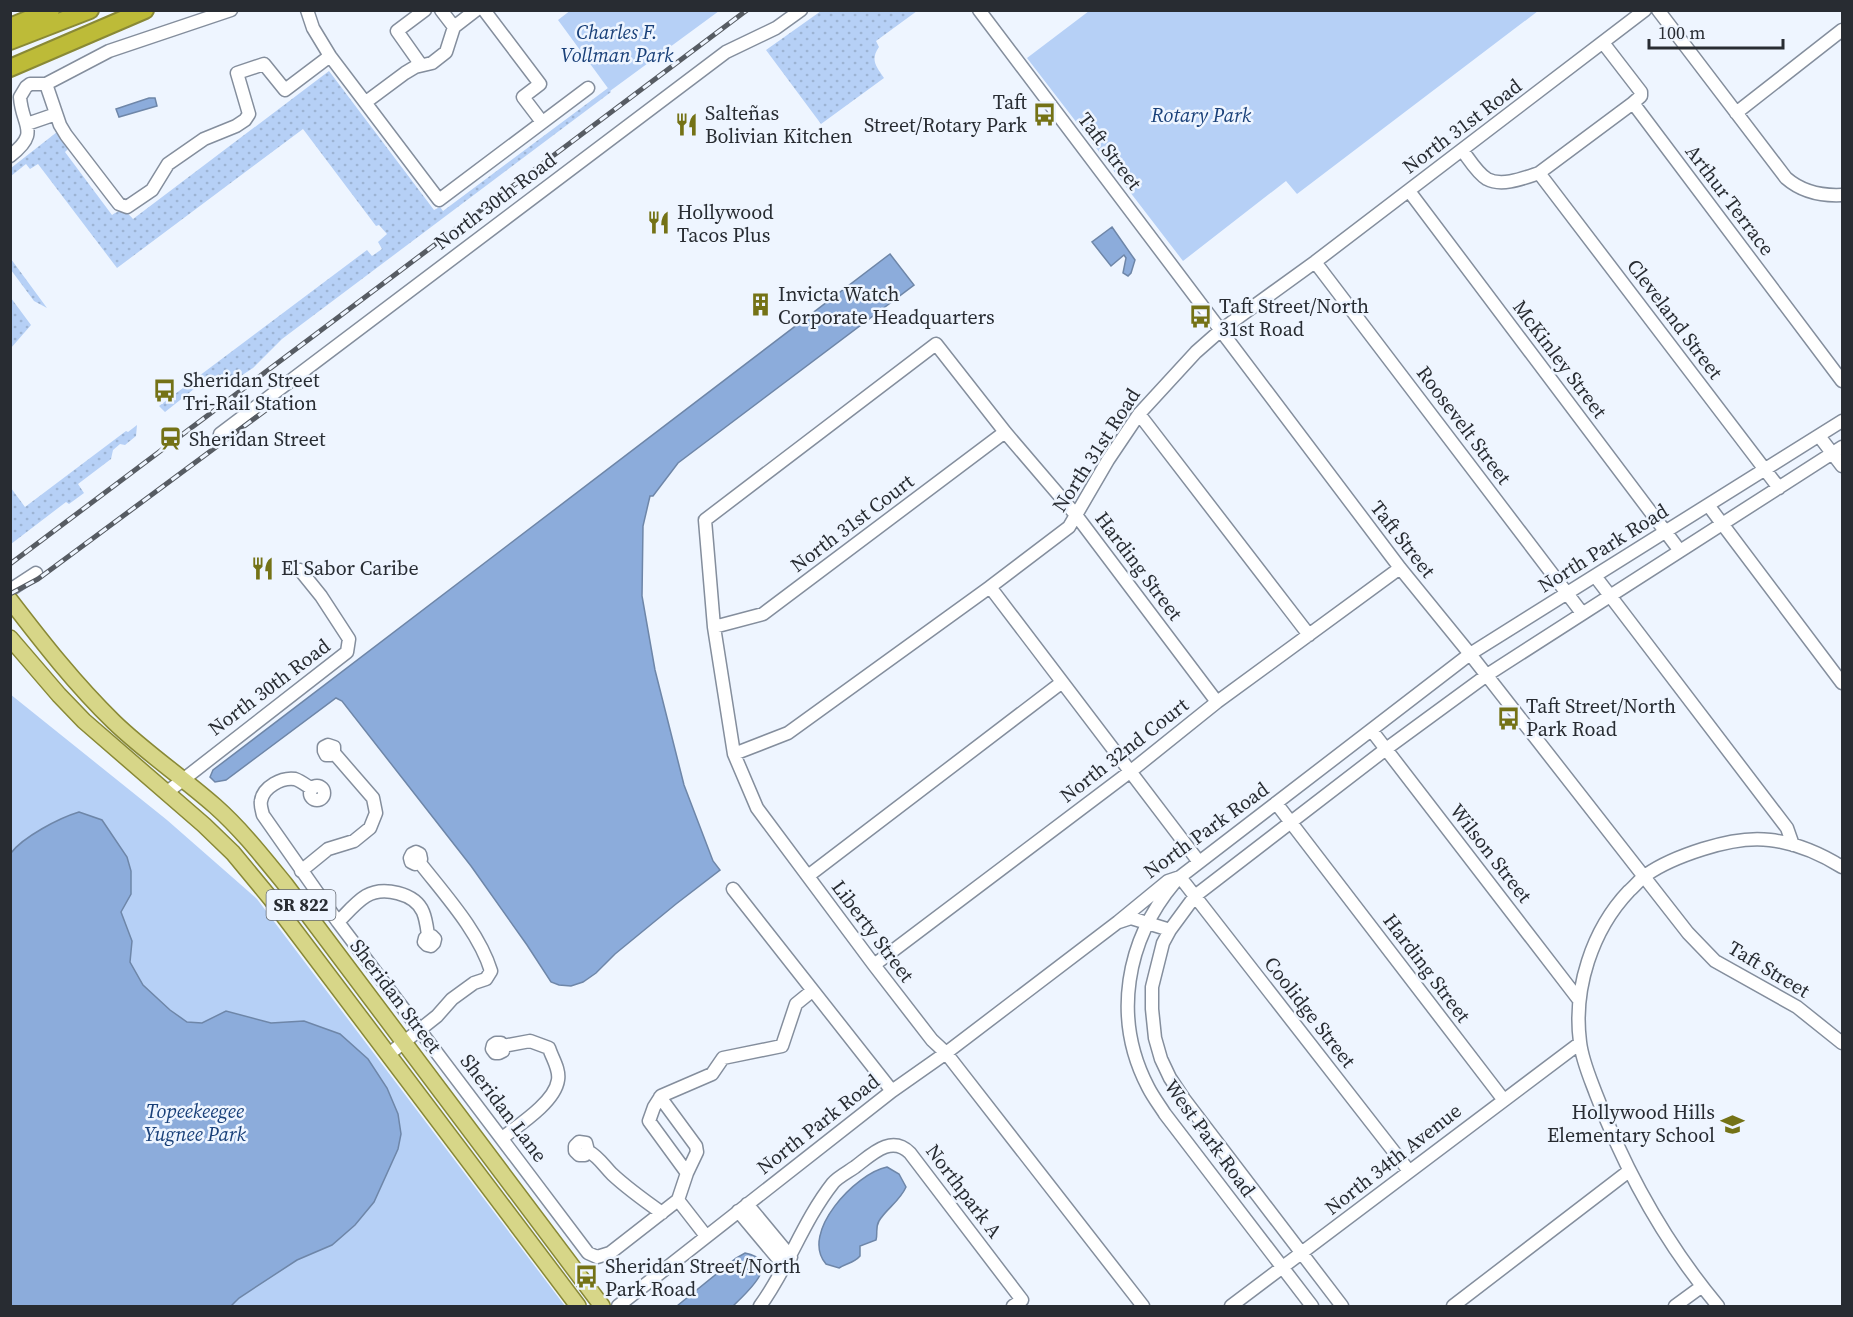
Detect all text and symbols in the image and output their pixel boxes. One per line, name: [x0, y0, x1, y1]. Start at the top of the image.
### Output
scale bar: [1649, 12, 1782, 50]
park label: Charles F. Vollman Park: [560, 18, 674, 69]
text: 100 m: [1658, 20, 1705, 45]
street label: North 31st Road: [1397, 72, 1528, 180]
place label: Taft Street/Rotary Park: [864, 88, 1027, 139]
place label: Salteñas Bolivian Kitchen: [705, 99, 853, 150]
bus stop icon: Taft Street/Rotary Park: [1032, 101, 1058, 127]
park label: Rotary Park: [1150, 101, 1252, 129]
street label: Taft Street: [1072, 106, 1149, 196]
restaurant icon: Salteñas Bolivian Kitchen: [674, 112, 700, 138]
street label: Arthur Terrace: [1679, 139, 1781, 261]
street label: North 30th Road: [428, 146, 562, 256]
place label: Hollywood Tacos Plus: [677, 198, 774, 249]
restaurant icon: Hollywood Tacos Plus: [646, 210, 672, 236]
street label: Cleveland Street: [1621, 253, 1730, 385]
place label: Invicta Watch Corporate Headquarters: [778, 280, 995, 331]
building icon: Invicta Watch Corporate Headquarters: [747, 292, 773, 318]
place label: Taft Street/North 31st Road: [1219, 292, 1369, 343]
street label: McKinley Street: [1506, 294, 1614, 424]
bus stop icon: Taft Street/North 31st Road: [1188, 304, 1214, 330]
street label: Roosevelt Street: [1410, 360, 1518, 491]
place label: Sheridan Street Tri-Rail Station: [183, 366, 320, 417]
bus stop icon: Sheridan Street Tri-Rail Station: [152, 378, 178, 404]
street label: North 31st Road: [1045, 382, 1147, 517]
place label: Sheridan Street: [189, 425, 326, 453]
station icon: Sheridan Street: [158, 426, 184, 452]
street label: North 31st Court: [785, 467, 920, 579]
street label: Taft Street: [1364, 495, 1442, 584]
street label: North Park Road: [1533, 496, 1674, 599]
street label: Harding Street: [1089, 506, 1190, 627]
place label: El Sabor Caribe: [281, 554, 419, 582]
restaurant icon: El Sabor Caribe: [250, 555, 276, 581]
street label: North 30th Road: [202, 632, 336, 742]
street label: North 32nd Court: [1054, 691, 1194, 809]
place label: Taft Street/North Park Road: [1526, 692, 1676, 743]
bus stop icon: Taft Street/North Park Road: [1495, 705, 1521, 731]
street label: North Park Road: [1138, 775, 1275, 885]
street label: Wilson Street: [1443, 798, 1539, 909]
street label: Liberty Street: [825, 874, 921, 988]
road number: SR 822: [266, 890, 336, 920]
street label: Harding Street: [1377, 908, 1478, 1029]
street label: Sheridan Street: [344, 933, 449, 1059]
street label: Taft Street: [1723, 934, 1815, 1005]
street label: Coolidge Street: [1258, 951, 1363, 1074]
street label: Sheridan Lane: [454, 1048, 554, 1168]
street label: North Park Road: [751, 1067, 886, 1181]
street label: West Park Road: [1158, 1074, 1263, 1203]
park label: Topeekeegee Yugnee Park: [144, 1097, 246, 1148]
street label: North 34th Avenue: [1319, 1097, 1467, 1221]
place label: Hollywood Hills Elementary School: [1547, 1098, 1715, 1149]
school or university icon: Hollywood Hills Elementary School: [1720, 1111, 1746, 1137]
street label: Northpark A: [919, 1138, 1009, 1244]
place label: Sheridan Street/North Park Road: [605, 1252, 801, 1303]
bus stop icon: Sheridan Street/North Park Road: [574, 1264, 600, 1290]

